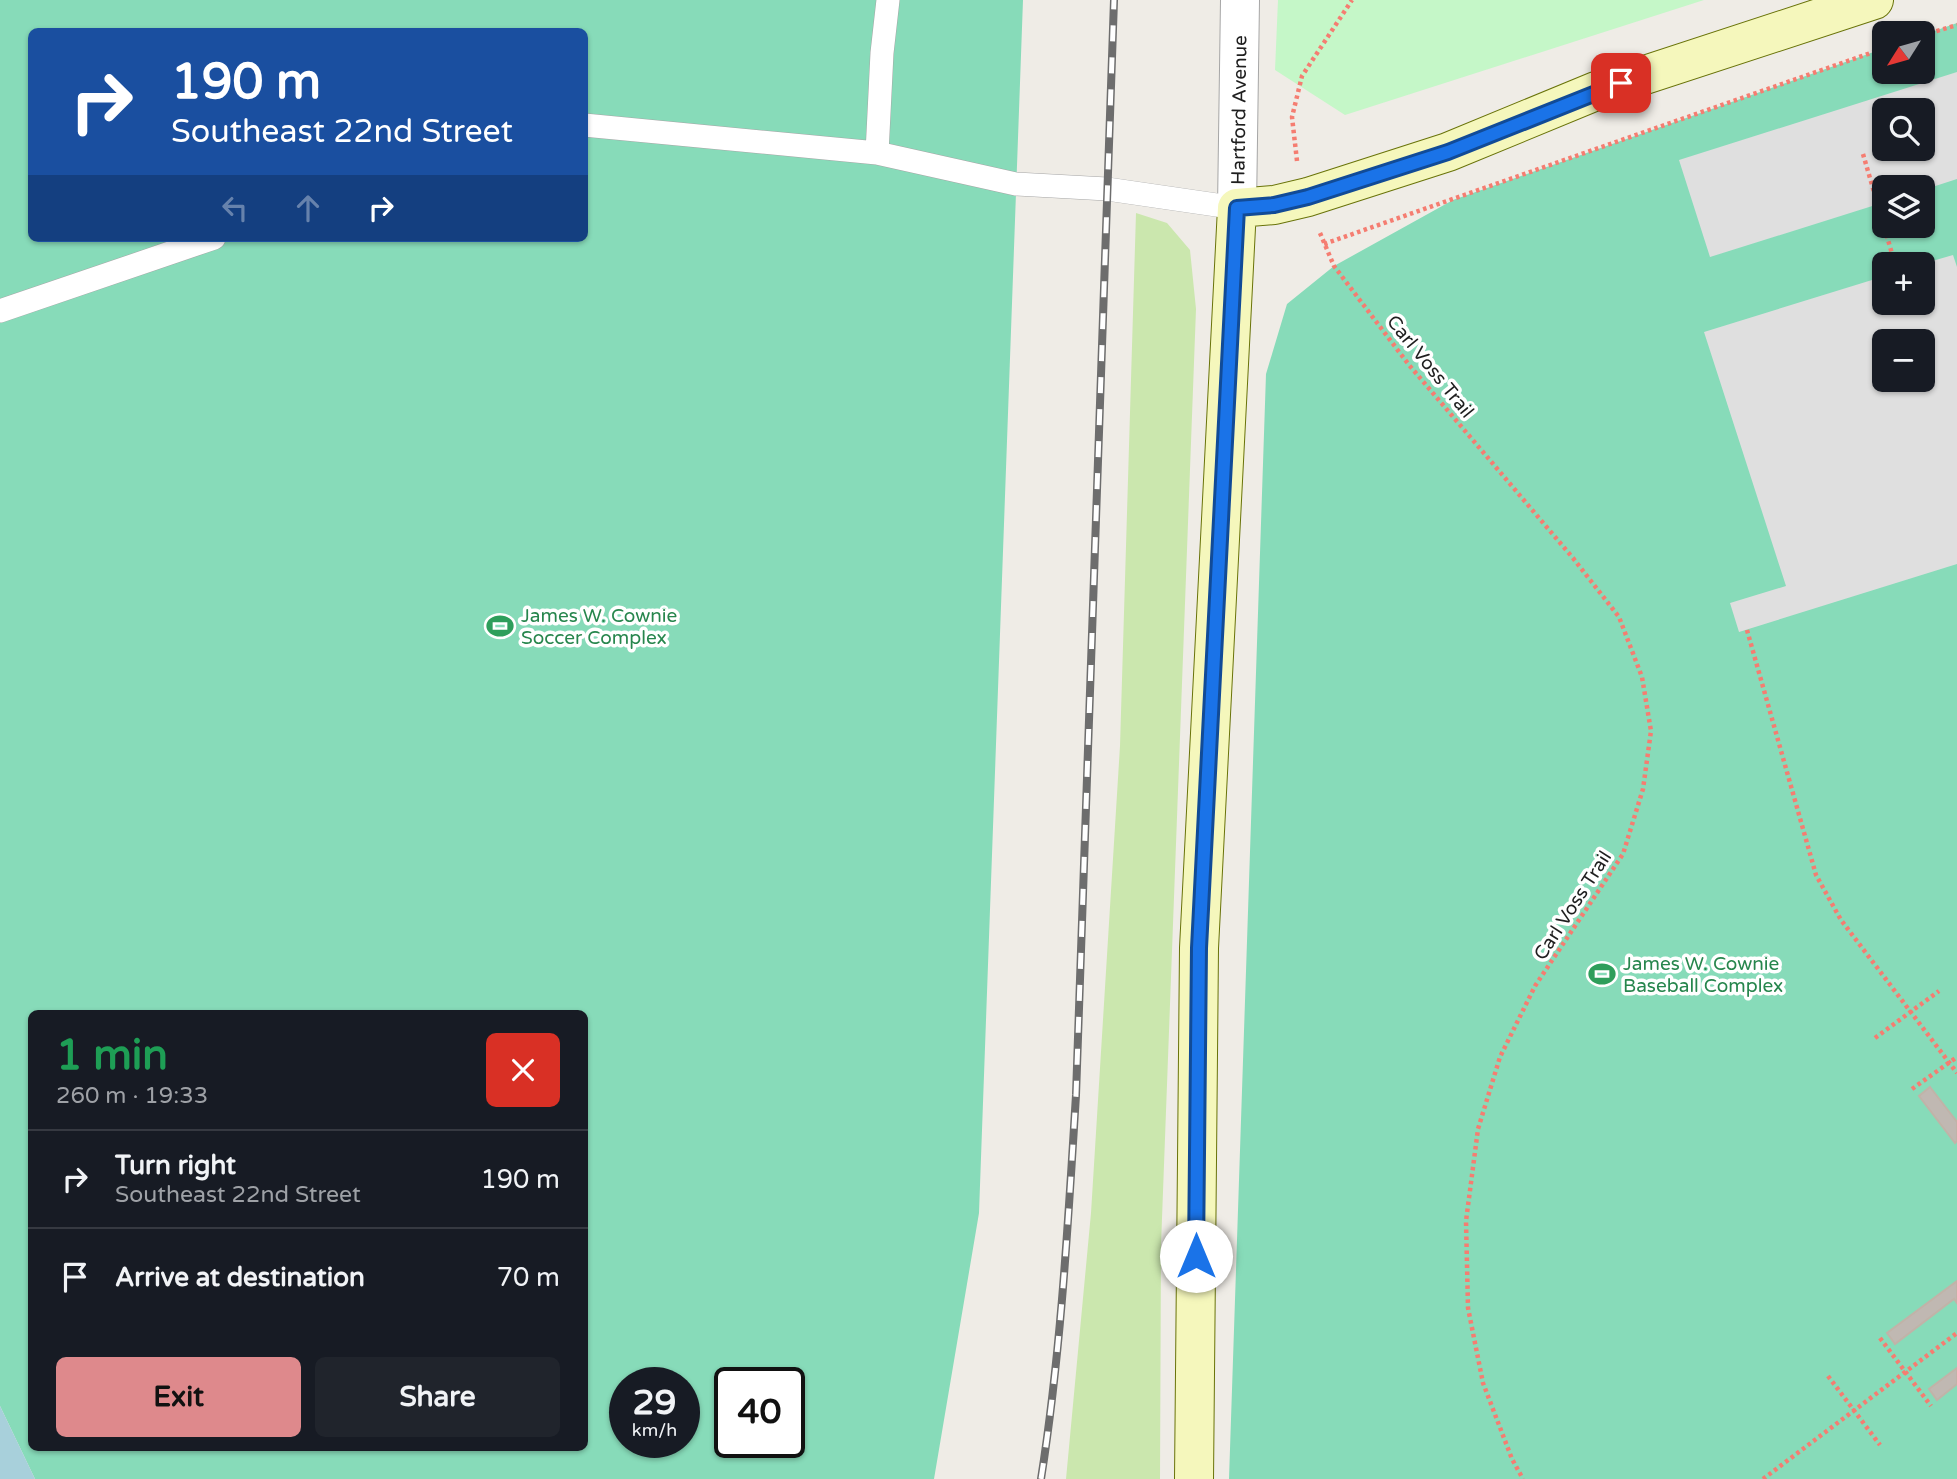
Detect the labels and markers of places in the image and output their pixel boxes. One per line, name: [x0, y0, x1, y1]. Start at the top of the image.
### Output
pin: [1591, 53, 1651, 113]
place label: James W. Cownie Soccer Complex: [521, 605, 677, 649]
sports icon: James W. Cownie Soccer Complex: [485, 611, 515, 641]
place label: James W. Cownie Baseball Complex: [1623, 953, 1783, 997]
sports icon: James W. Cownie Baseball Complex: [1587, 959, 1617, 989]

